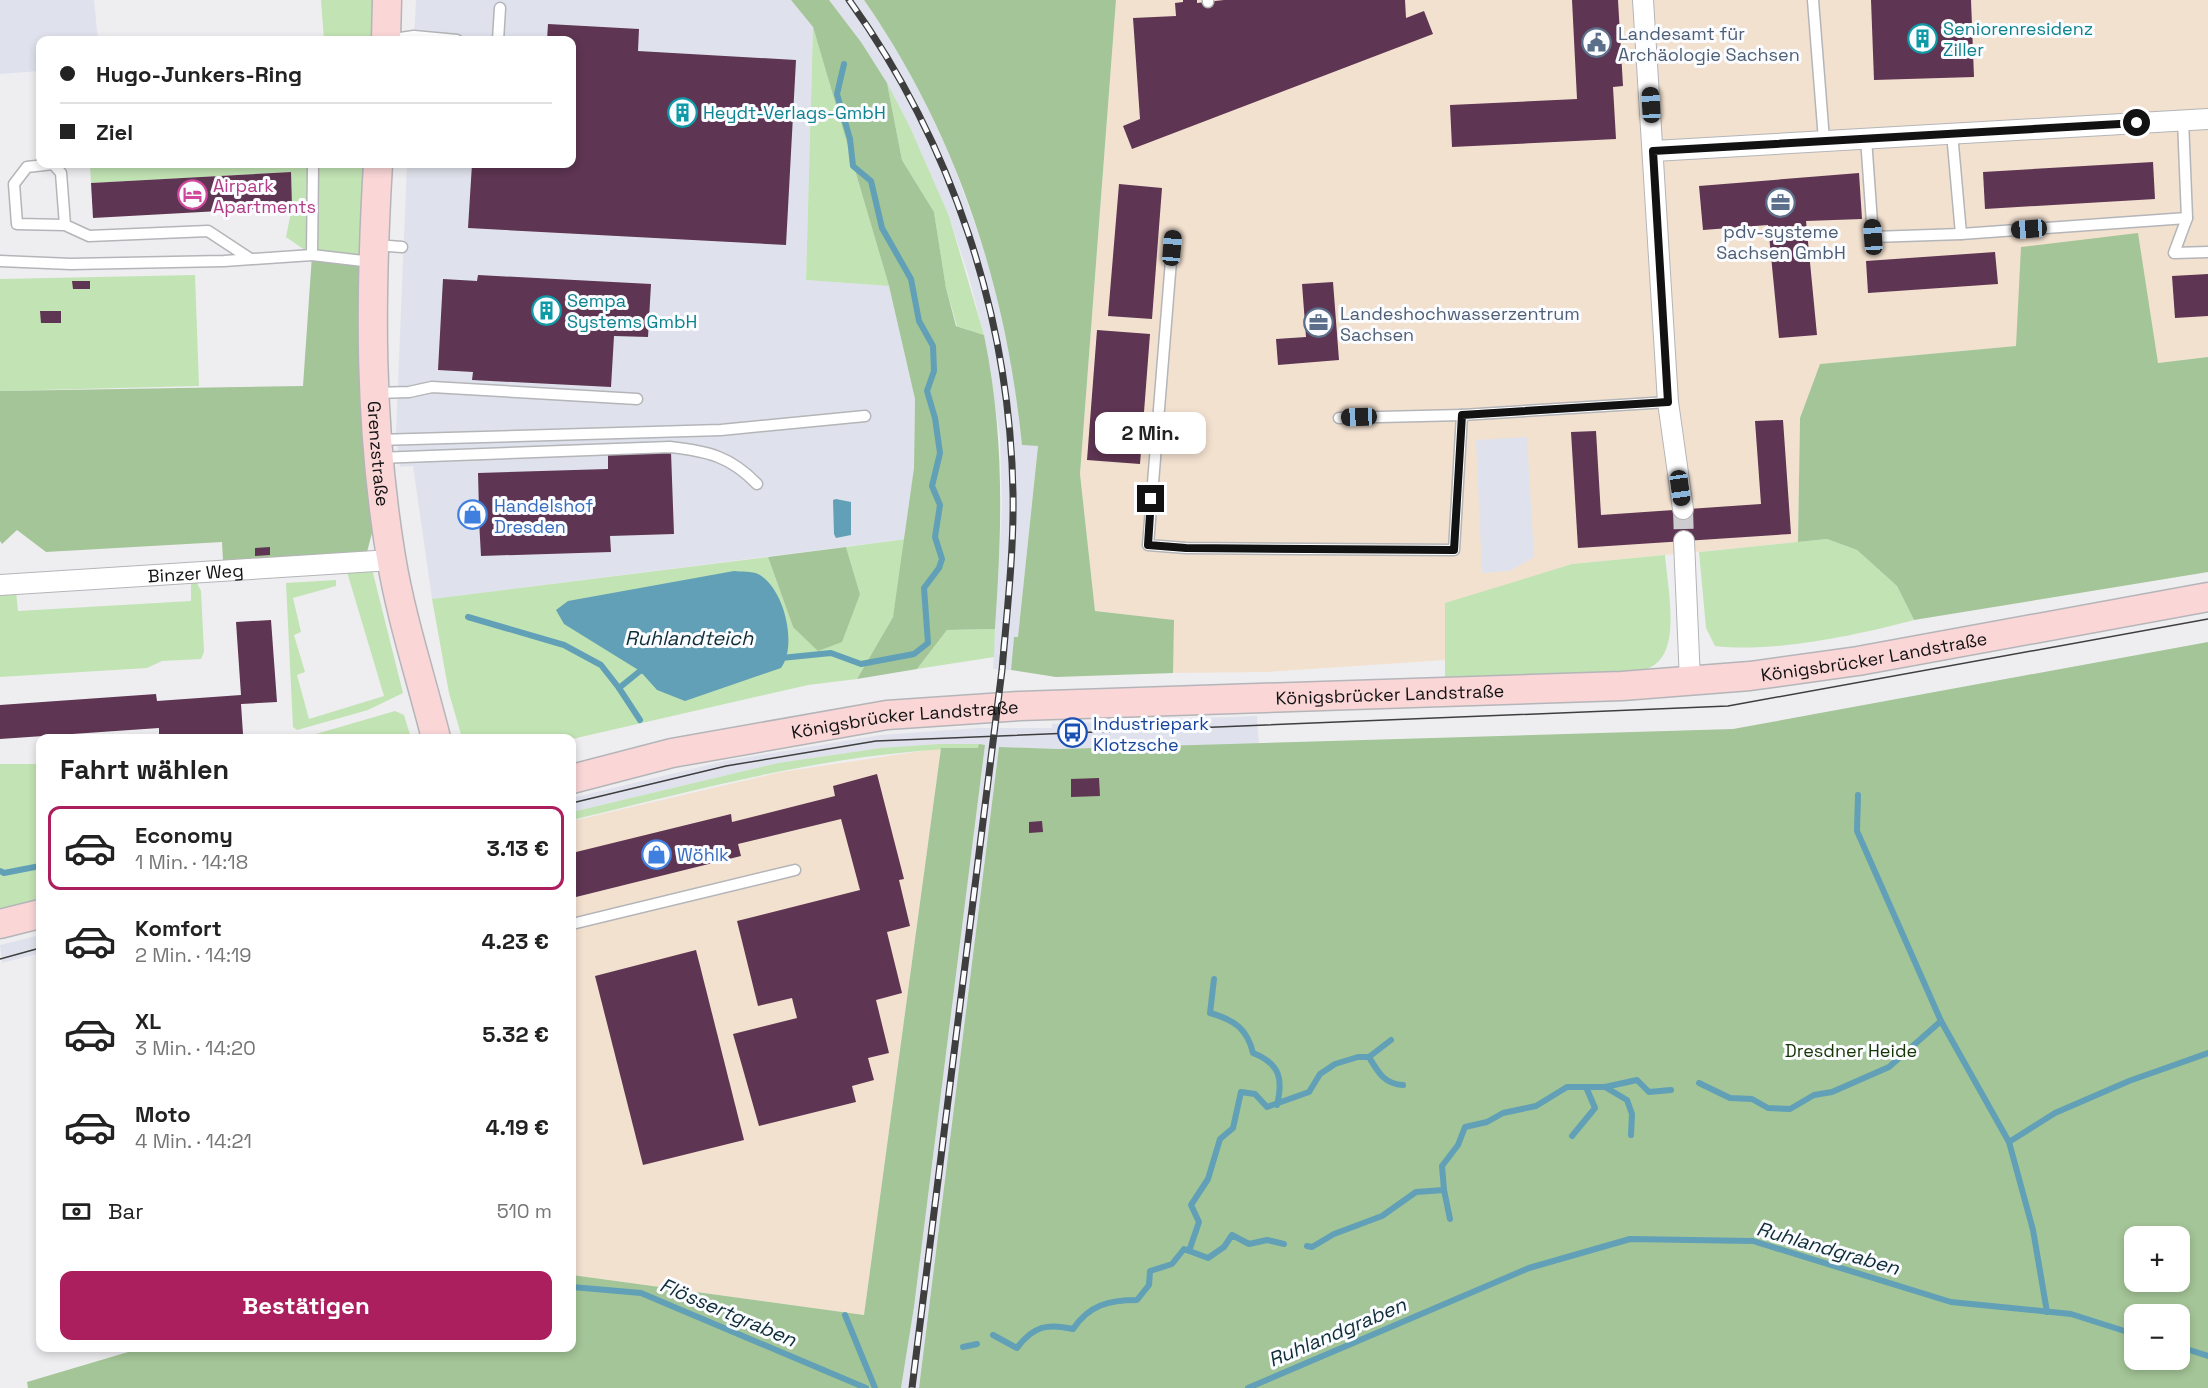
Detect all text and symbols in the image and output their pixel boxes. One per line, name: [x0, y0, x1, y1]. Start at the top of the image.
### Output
place label: Seniorenresidenz Ziller: [1943, 17, 2093, 61]
place label: Landesamt für Archäologie Sachsen: [1618, 22, 1800, 66]
building icon: Seniorenresidenz Ziller: [1906, 22, 1938, 54]
public building icon: Landesamt für Archäologie Sachsen: [1581, 27, 1613, 59]
text: Hugo-Junkers-Ring: [96, 60, 302, 88]
car: [1641, 87, 1661, 123]
building icon: Heydt-Verlags-GmbH: [666, 96, 698, 128]
place label: Heydt-Verlags-GmbH: [703, 101, 886, 124]
route start: [2123, 109, 2150, 136]
text: Ziel: [96, 118, 133, 146]
place label: Airpark Apartments: [213, 174, 316, 218]
hotel icon: Airpark Apartments: [176, 179, 208, 211]
office icon: pdv-systeme Sachsen GmbH: [1765, 186, 1797, 218]
car: [1863, 218, 1883, 256]
car: [2010, 219, 2048, 239]
place label: pdv-systeme Sachsen GmbH: [1716, 220, 1846, 264]
car: [1161, 229, 1183, 267]
place label: Sempa Systems GmbH: [567, 289, 697, 333]
building icon: Sempa Systems GmbH: [530, 294, 562, 326]
place label: Landeshochwasserzentrum Sachsen: [1340, 302, 1580, 346]
office icon: Landeshochwasserzentrum Sachsen: [1303, 307, 1335, 339]
street label: Grenzstraße: [363, 400, 395, 508]
car: [1341, 407, 1377, 427]
callout: 2 Min.: [1096, 412, 1206, 454]
text: 2 Min.: [1121, 420, 1180, 446]
car: [1669, 469, 1691, 507]
route end: [1137, 485, 1164, 512]
place label: Handelshof Dresden: [494, 494, 593, 538]
shop icon: Handelshof Dresden: [457, 499, 489, 531]
street label: Binzer Weg: [147, 558, 244, 587]
water label: Ruhlandteich: [625, 625, 754, 651]
street label: Königsbrücker Landstraße: [1759, 626, 1989, 686]
street label: Königsbrücker Landstraße: [1275, 678, 1505, 709]
street label: Königsbrücker Landstraße: [789, 695, 1019, 743]
place label: Industriepark Klotzsche: [1093, 712, 1209, 756]
bus stop icon: Industriepark Klotzsche: [1056, 717, 1088, 749]
text: Fahrt wählen: [60, 752, 229, 787]
icon: car: [63, 821, 117, 875]
text: Economy: [135, 821, 233, 849]
text: 3.13 €: [486, 834, 549, 862]
shop icon: Wöhlk: [640, 838, 672, 870]
place label: Wöhlk: [677, 843, 729, 866]
text: 1 Min. · 14:18: [135, 849, 248, 875]
icon: car: [63, 914, 117, 968]
text: Komfort: [135, 914, 222, 942]
text: 4.23 €: [482, 927, 549, 955]
text: 2 Min. · 14:19: [135, 942, 252, 968]
icon: car: [63, 1007, 117, 1061]
text: XL: [135, 1007, 161, 1035]
text: 5.32 €: [482, 1020, 549, 1048]
text: 3 Min. · 14:20: [135, 1035, 256, 1061]
park label: Dresdner Heide: [1785, 1039, 1917, 1062]
icon: car: [63, 1100, 117, 1154]
text: Moto: [135, 1100, 191, 1128]
text: 4.19 €: [486, 1113, 549, 1141]
text: 4 Min. · 14:21: [135, 1128, 252, 1154]
icon: cash: [60, 1195, 93, 1228]
text: Bar: [108, 1197, 144, 1225]
text: 510 m: [497, 1198, 552, 1224]
water label: Ruhlandgraben: [1754, 1215, 1903, 1281]
map controls: [2124, 1226, 2190, 1370]
button: +: [2124, 1226, 2190, 1292]
button: Bestätigen: [60, 1271, 552, 1340]
water label: Flössertgraben: [656, 1272, 801, 1353]
water label: Ruhlandgraben: [1264, 1291, 1410, 1373]
button: −: [2124, 1304, 2190, 1370]

